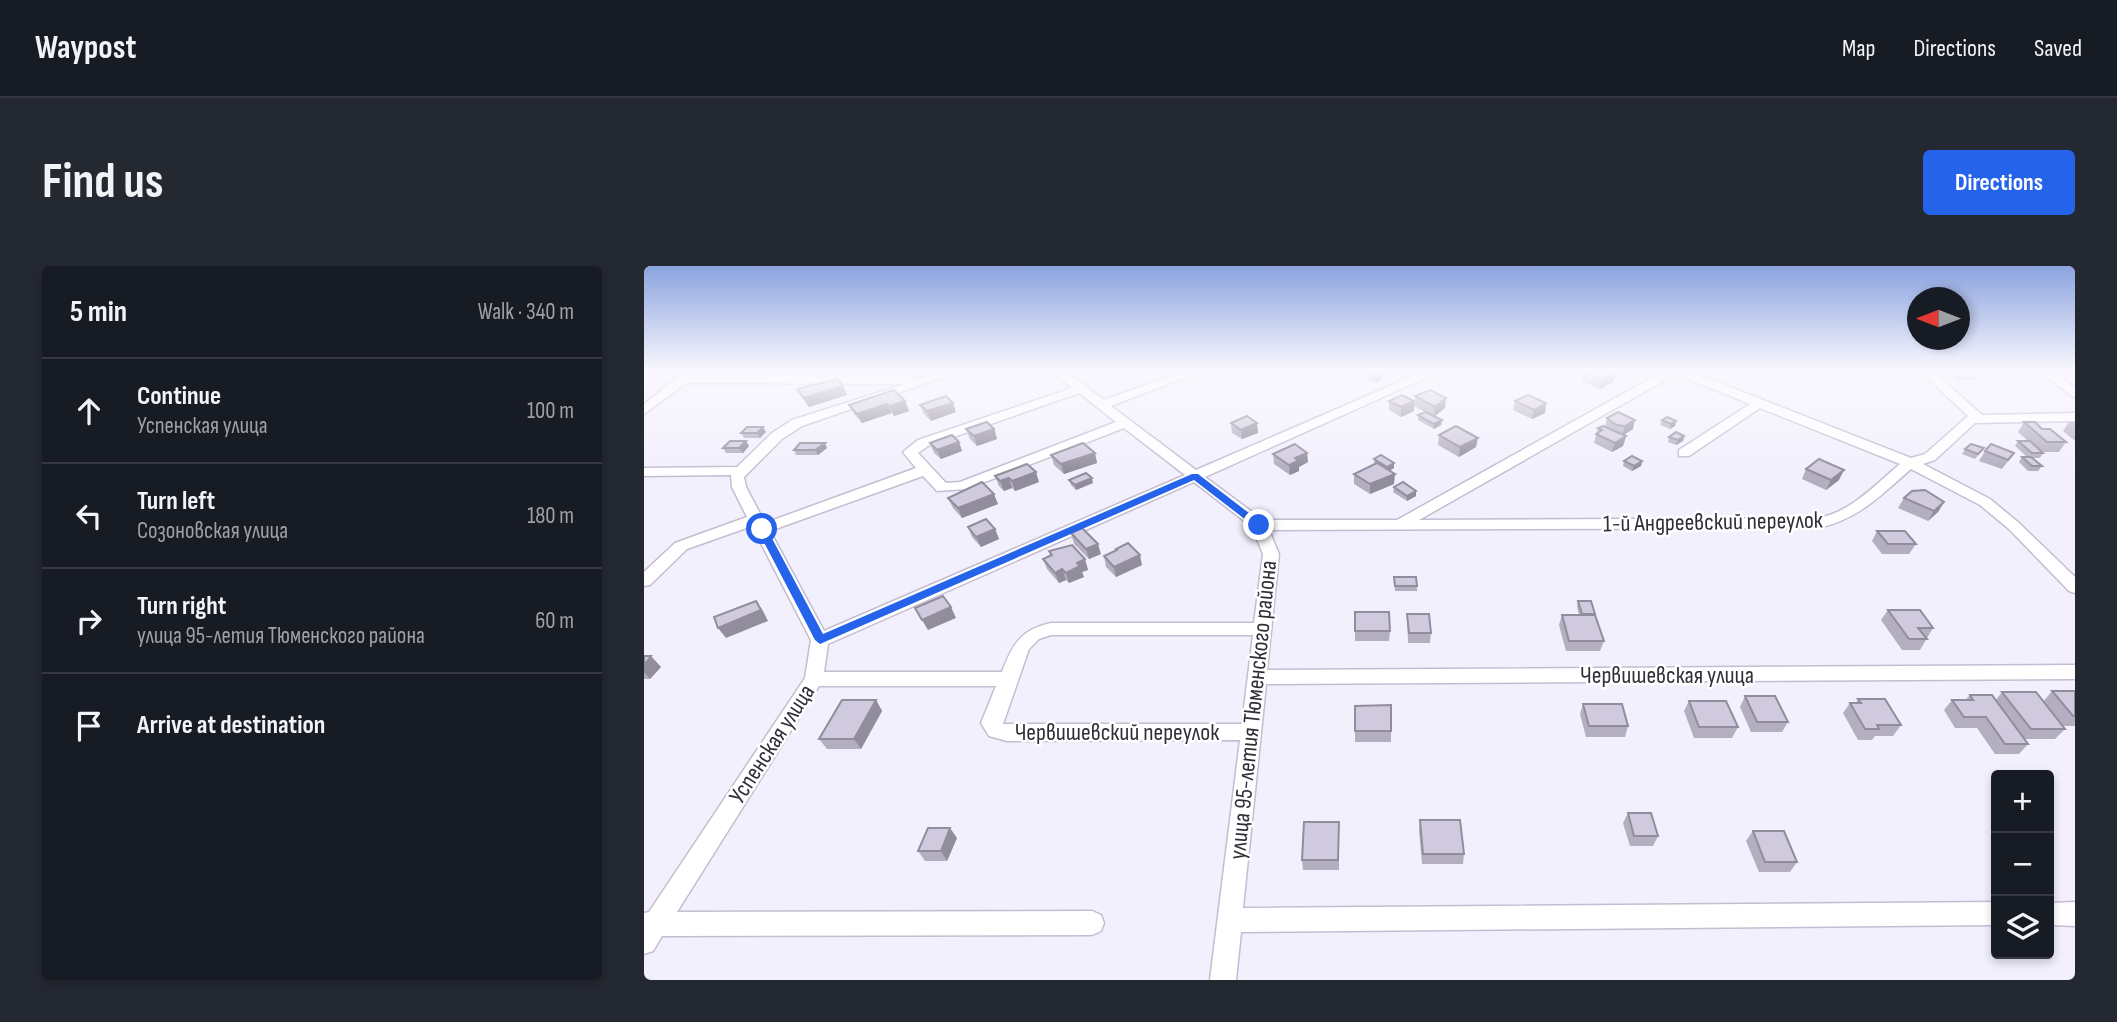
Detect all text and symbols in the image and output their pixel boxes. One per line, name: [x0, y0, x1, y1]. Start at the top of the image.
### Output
text: Waypost: [35, 28, 136, 68]
text: Map: [1842, 34, 1875, 63]
text: Directions: [1913, 34, 1996, 63]
text: Saved: [2034, 34, 2082, 63]
button: Directions: [1923, 150, 2075, 215]
text: Find us: [42, 153, 164, 212]
north arrow: [1907, 287, 1970, 350]
text: 5 min: [70, 294, 127, 330]
text: Walk · 340 m: [478, 298, 574, 326]
text: Continue: [137, 381, 221, 412]
icon: ahead: [70, 392, 108, 430]
text: 100 m: [527, 397, 574, 425]
text: Успенская улица: [137, 412, 268, 440]
text: Turn left: [137, 486, 215, 517]
icon: left: [70, 497, 108, 535]
text: 180 m: [527, 502, 574, 530]
street label: 1-й Андреевский переулок: [1603, 506, 1824, 538]
route end: [1243, 509, 1274, 540]
route start: [746, 513, 777, 544]
text: Созоновская улица: [137, 517, 288, 545]
street label: улица 95-летия Тюменского района: [1223, 559, 1283, 861]
text: Turn right: [137, 591, 226, 622]
icon: right: [70, 602, 108, 640]
text: 60 m: [535, 607, 574, 635]
text: улица 95-летия Тюменского района: [137, 622, 425, 650]
street label: Червишевская улица: [1580, 661, 1754, 690]
street label: Успенская улица: [723, 679, 821, 809]
icon: arrive: [70, 707, 108, 745]
text: Arrive at destination: [137, 710, 325, 741]
street label: Червишевский переулок: [1015, 718, 1220, 747]
map controls: [1991, 770, 2054, 959]
button: +: [1991, 770, 2054, 833]
button: −: [1991, 833, 2054, 896]
button: layers: [1991, 896, 2054, 959]

